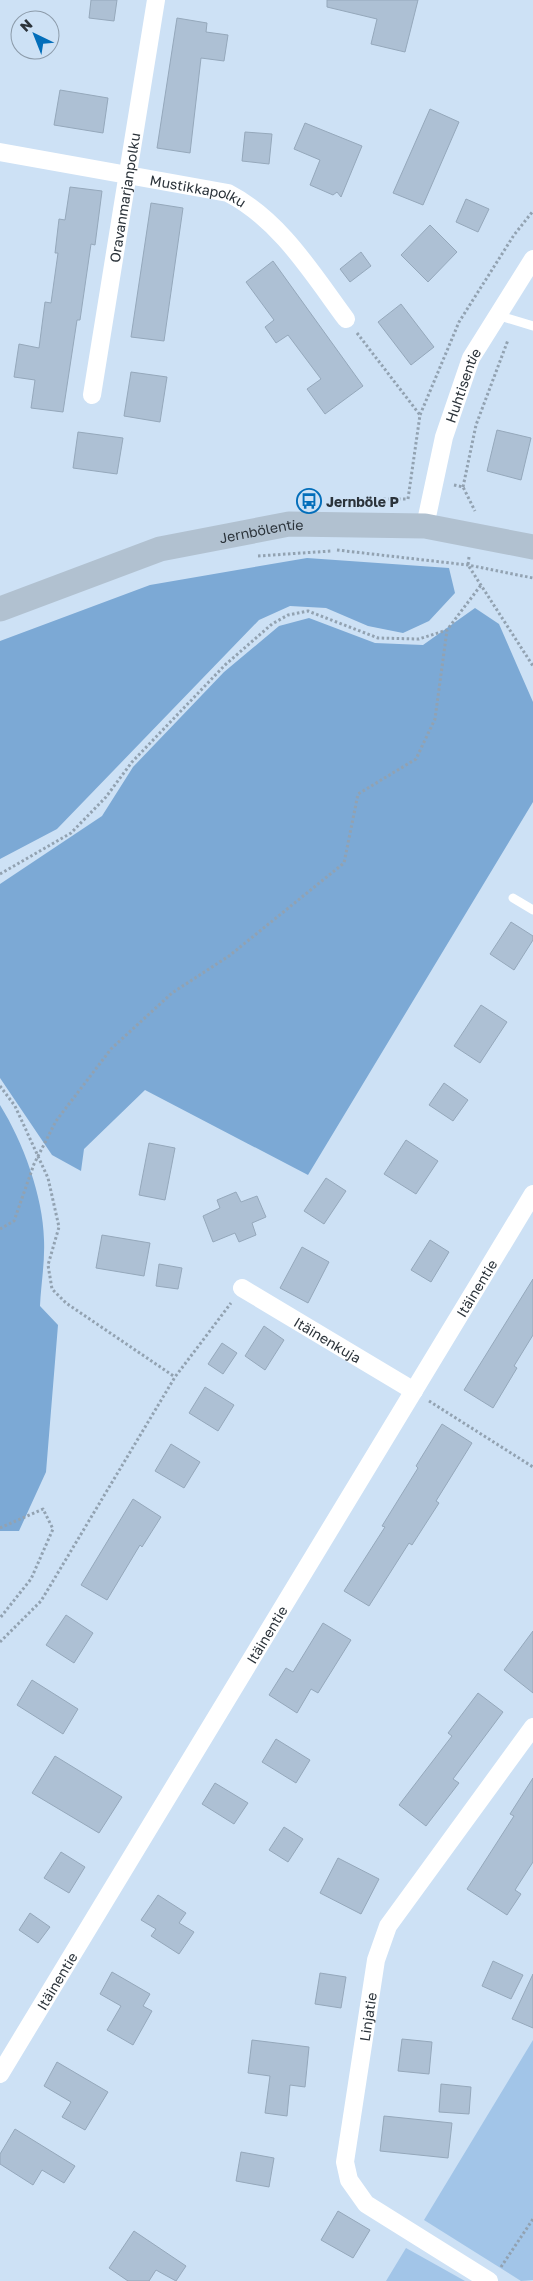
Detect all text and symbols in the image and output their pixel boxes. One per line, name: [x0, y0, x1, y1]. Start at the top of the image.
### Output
north arrow: [10, 10, 60, 60]
text: N: [16, 15, 35, 35]
street label: Oravanmarjanpolku: [105, 131, 143, 264]
street label: Mustikkapolku: [149, 171, 250, 210]
street label: Huhtisentie: [441, 344, 484, 425]
bus stop icon: Jernböle P: [296, 488, 322, 514]
place label: Jernböle P: [326, 493, 399, 510]
street label: Jernbölentie: [218, 515, 304, 546]
street label: Itäinentie: [452, 1256, 500, 1320]
street label: Itäinenkuja: [291, 1313, 364, 1366]
street label: Itäinentie: [242, 1602, 290, 1666]
street label: Itäinentie: [33, 1949, 80, 2013]
street label: Linjatie: [355, 1991, 379, 2042]

